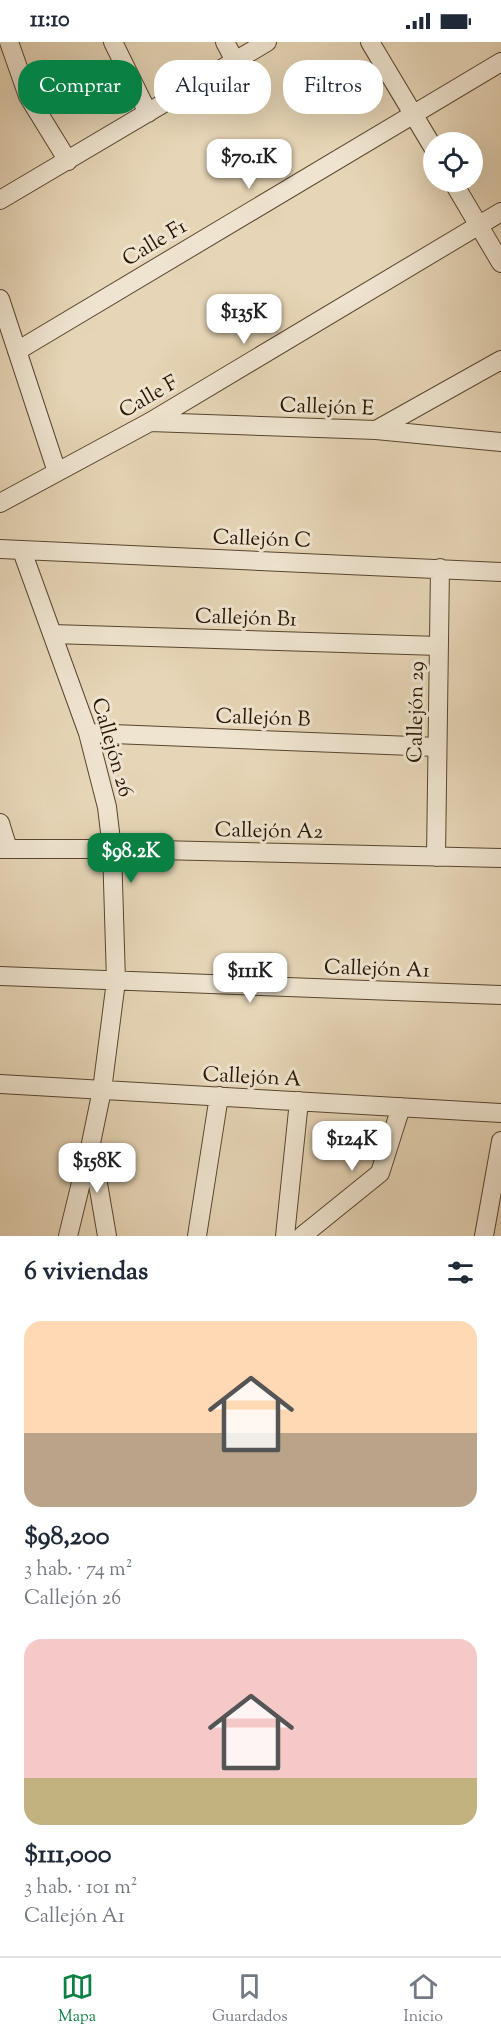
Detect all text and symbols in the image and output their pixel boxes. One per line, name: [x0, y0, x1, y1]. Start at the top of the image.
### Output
text: 11:10: [30, 5, 70, 37]
chip: Comprar: [18, 60, 142, 114]
chip: Alquilar: [154, 60, 271, 114]
chip: Filtros: [283, 60, 383, 114]
map controls: [423, 132, 483, 192]
button: locate: [423, 132, 483, 192]
pin: $70.1K: [200, 139, 298, 190]
text: $70.1K: [221, 144, 277, 173]
street label: Calle F1: [117, 213, 193, 275]
pin: $135K: [202, 294, 286, 345]
text: $135K: [221, 299, 267, 328]
street label: Calle F: [114, 369, 184, 427]
street label: Callejón E: [279, 391, 375, 425]
street label: Callejón C: [212, 523, 312, 557]
street label: Callejón B1: [194, 602, 297, 636]
street label: Callejón 29: [401, 661, 433, 763]
street label: Callejón 26: [83, 694, 140, 801]
street label: Callejón B: [215, 702, 311, 736]
street label: Callejón A2: [214, 816, 324, 848]
pin: $98.2K: [82, 833, 180, 884]
text: $98.2K: [101, 838, 161, 867]
pin: $111K: [208, 953, 292, 1004]
street label: Callejón A1: [324, 953, 430, 987]
text: $111K: [227, 958, 273, 987]
street label: Callejón A: [202, 1060, 302, 1096]
pin: $124K: [310, 1121, 394, 1172]
text: $124K: [326, 1126, 378, 1155]
pin: $158K: [55, 1143, 139, 1194]
text: $158K: [73, 1148, 121, 1177]
text: 6 viviendas: [24, 1254, 148, 1291]
icon: filters: [444, 1256, 477, 1289]
icon: home: [197, 1360, 305, 1468]
text: $98,200: [24, 1519, 109, 1556]
text: 3 hab. · 74 m²: [24, 1556, 132, 1585]
text: Callejón 26: [24, 1585, 121, 1614]
icon: home: [197, 1678, 305, 1786]
text: $111,000: [24, 1837, 111, 1874]
text: 3 hab. · 101 m²: [24, 1874, 137, 1903]
text: Callejón A1: [24, 1903, 125, 1932]
tab: Mapa: [58, 1970, 96, 2029]
tab: Guardados: [212, 1970, 288, 2029]
tab: Inicio: [403, 1970, 443, 2029]

